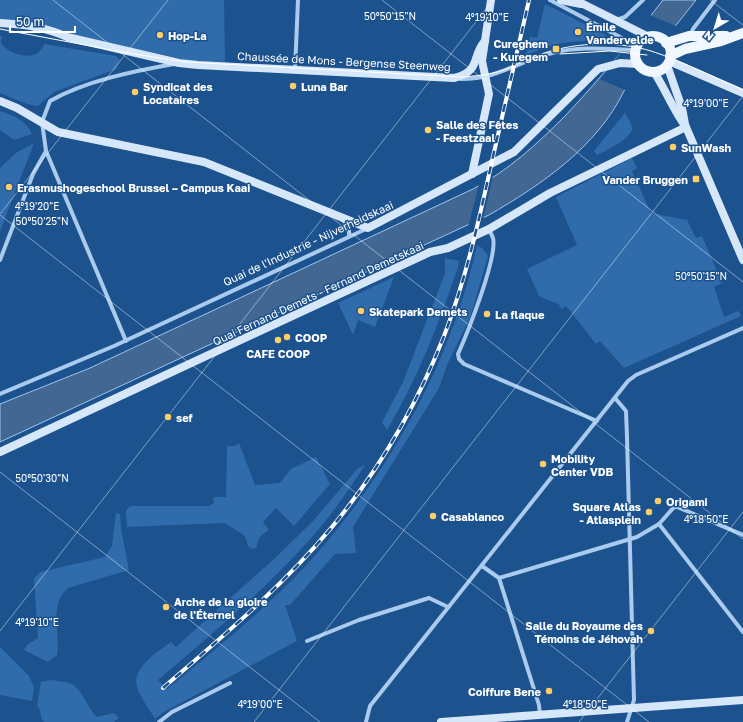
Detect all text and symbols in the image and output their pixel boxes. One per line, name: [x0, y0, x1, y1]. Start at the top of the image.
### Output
scale bar: [10, 8, 75, 34]
north arrow: [695, 8, 735, 48]
text: 50°50'15"N: [364, 10, 416, 22]
text: 4°19'10"E: [465, 11, 509, 23]
text: 50 m: [16, 14, 44, 29]
place label: Émile Vandervelde: [586, 20, 654, 46]
marker: Émile Vandervelde: [573, 27, 583, 37]
place label: Hop-La: [168, 29, 207, 42]
text: N: [701, 29, 716, 44]
marker: Hop-La: [155, 30, 165, 40]
place label: Cureghem - Kuregem: [493, 37, 548, 63]
marker: Cureghem - Kuregem: [551, 44, 561, 54]
street label: Chaussée de Mons - Bergense Steenweg: [237, 49, 451, 73]
place label: Syndicat des Locataires: [143, 80, 213, 106]
place label: Luna Bar: [301, 80, 349, 93]
marker: Luna Bar: [288, 81, 298, 91]
marker: Syndicat des Locataires: [130, 87, 140, 97]
text: 4°19'00"E: [684, 97, 729, 109]
place label: Salle des Fêtes - Feestzaal: [436, 118, 518, 144]
marker: Salle des Fêtes - Feestzaal: [423, 125, 433, 135]
place label: SunWash: [681, 141, 732, 154]
marker: SunWash: [668, 142, 678, 152]
place label: Vander Bruggen: [602, 173, 688, 186]
marker: Vander Bruggen: [691, 174, 701, 184]
place label: Erasmushogeschool Brussel – Campus Kaai: [17, 181, 250, 194]
marker: Erasmushogeschool Brussel – Campus Kaai: [4, 182, 14, 192]
street label: Quai de l'Industrie - Nijverheidskaai: [221, 198, 395, 288]
text: 4°19'20"E: [15, 200, 59, 212]
text: 50°50'25"N: [15, 215, 69, 227]
street label: Quai Fernand Demets - Fernand Demetskaai: [210, 238, 426, 348]
text: 50°50'15"N: [675, 270, 727, 282]
place label: Skatepark Demets: [369, 305, 467, 318]
marker: Skatepark Demets: [356, 306, 366, 316]
place label: La flaque: [495, 308, 545, 321]
marker: La flaque: [482, 309, 492, 319]
place label: COOP: [295, 331, 328, 344]
marker: COOP: [282, 332, 292, 342]
marker: CAFE COOP: [273, 335, 283, 345]
place label: CAFE COOP: [246, 347, 310, 360]
place label: sef: [176, 411, 193, 424]
marker: sef: [163, 412, 173, 422]
place label: Mobility Center VDB: [551, 452, 614, 478]
marker: Mobility Center VDB: [538, 459, 548, 469]
text: 50°50'30"N: [15, 472, 69, 484]
place label: Origami: [666, 495, 708, 508]
marker: Origami: [653, 496, 663, 506]
place label: Square Atlas - Atlasplein: [572, 500, 641, 526]
marker: Square Atlas - Atlasplein: [644, 507, 654, 517]
place label: Casablanco: [441, 510, 505, 523]
marker: Casablanco: [428, 511, 438, 521]
text: 4°18'50"E: [684, 513, 728, 525]
place label: Arche de la gloire de l'Éternel: [174, 595, 268, 621]
marker: Arche de la gloire de l'Éternel: [161, 602, 171, 612]
text: 4°19'10"E: [15, 616, 59, 628]
place label: Salle du Royaume des Témoins de Jéhovah: [525, 619, 643, 645]
marker: Salle du Royaume des Témoins de Jéhovah: [646, 626, 656, 636]
place label: Coiffure Bene: [468, 685, 541, 698]
marker: Coiffure Bene: [544, 686, 554, 696]
text: 4°19'00"E: [238, 698, 283, 710]
text: 4°18'50"E: [563, 698, 607, 710]

